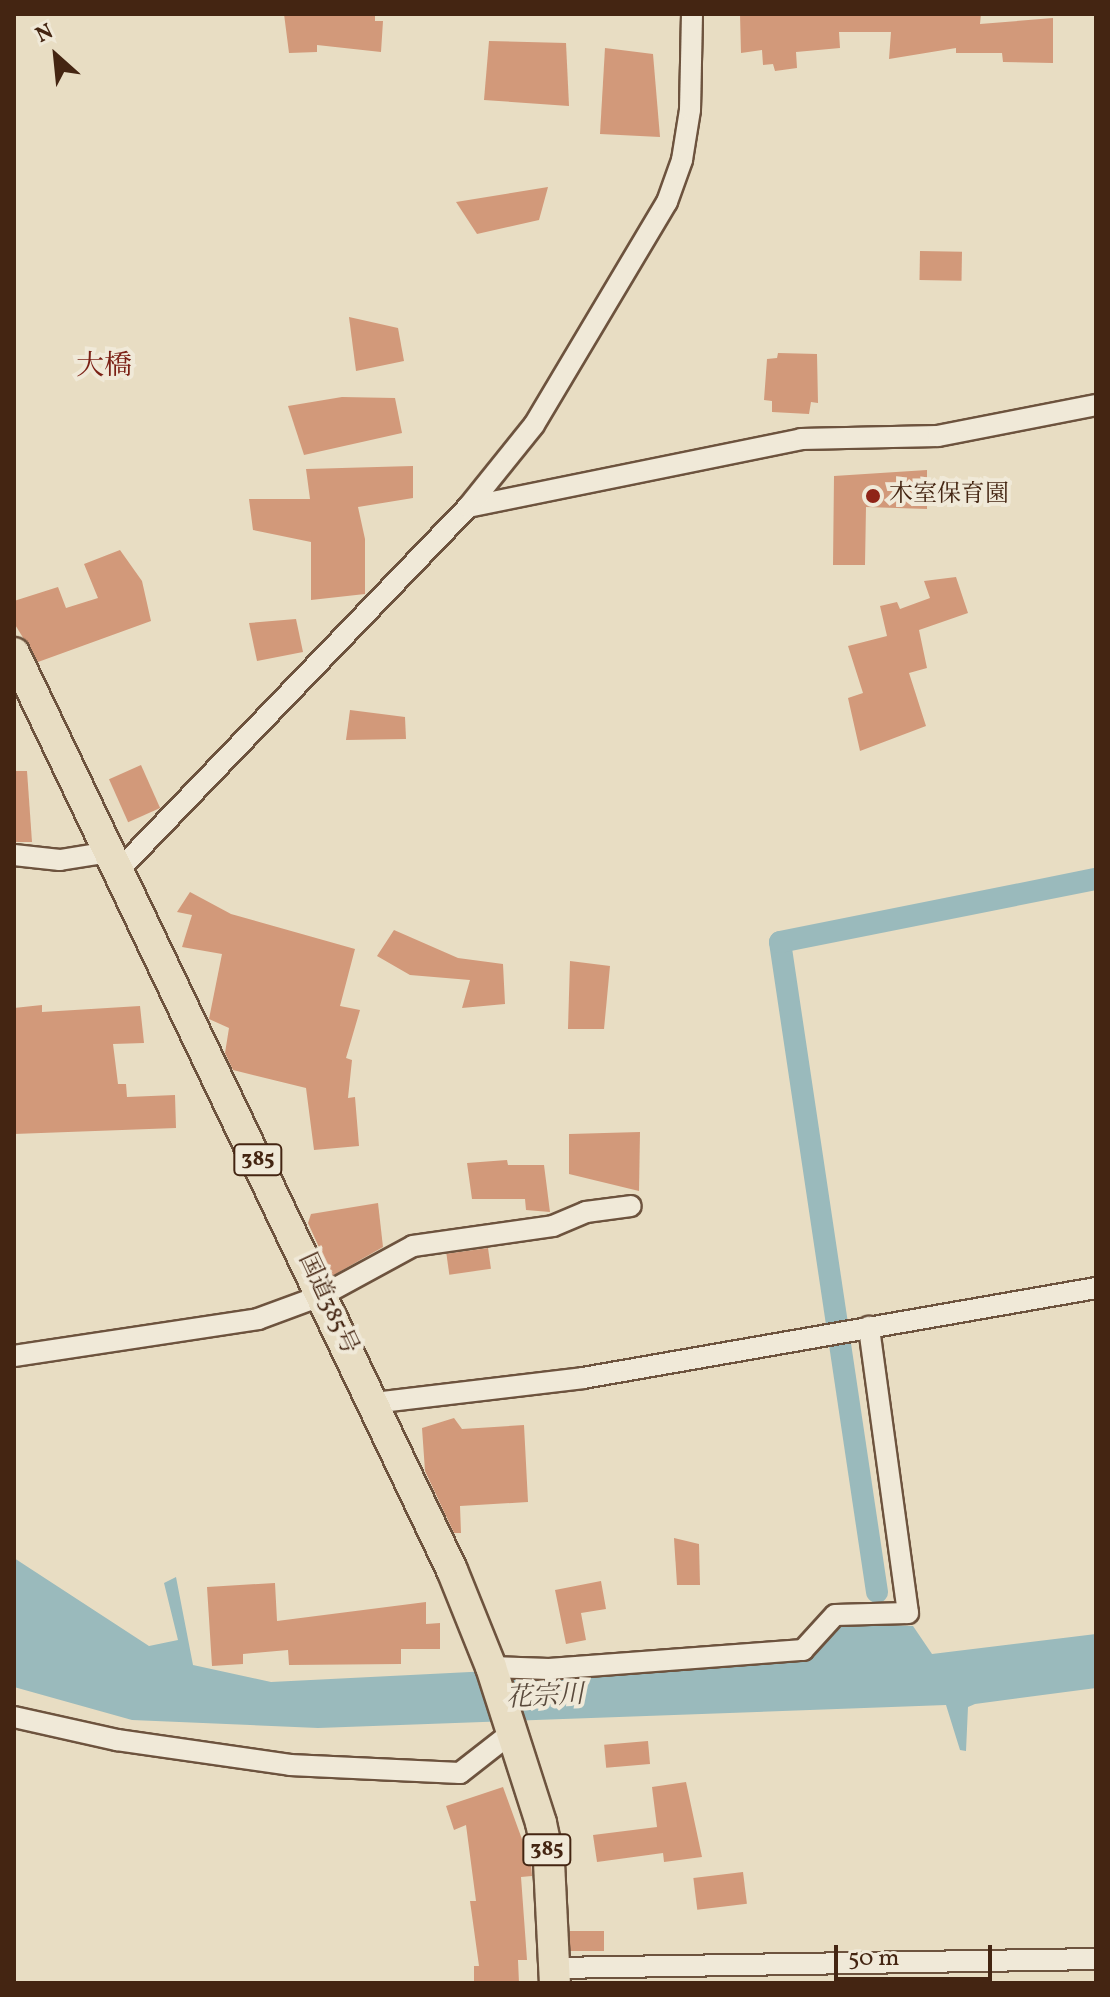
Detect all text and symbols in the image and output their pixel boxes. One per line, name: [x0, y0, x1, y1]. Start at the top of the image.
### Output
north arrow: [16, 16, 96, 96]
text: N: [31, 17, 59, 52]
district label: 大橋: [76, 350, 132, 384]
place label: 木室保育園: [889, 482, 1009, 510]
marker: 木室保育園: [864, 487, 882, 505]
road number: 385: [232, 1142, 284, 1178]
street label: 国道385号: [291, 1249, 363, 1359]
water label: 花宗川: [505, 1680, 585, 1716]
road number: 385: [521, 1832, 573, 1868]
scale bar: [838, 1929, 996, 1979]
text: 50 m: [848, 1942, 900, 1976]

